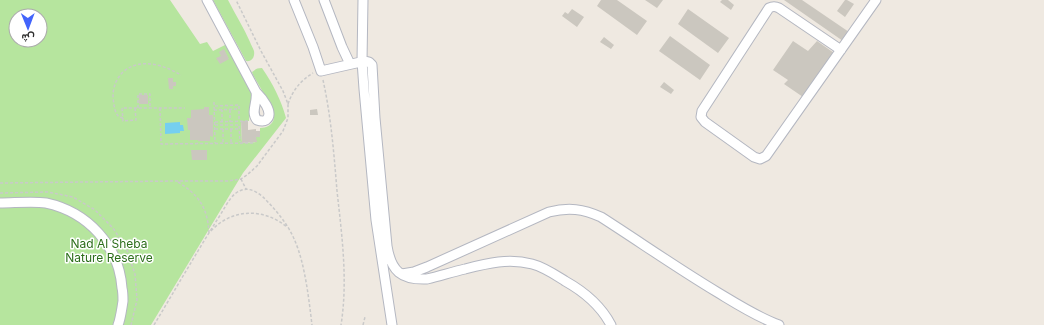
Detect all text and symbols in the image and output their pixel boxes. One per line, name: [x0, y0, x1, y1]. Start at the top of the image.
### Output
north arrow: [8, 8, 48, 48]
text: ش: [21, 31, 35, 45]
park label: Nad Al Sheba Nature Reserve: [65, 236, 153, 265]

